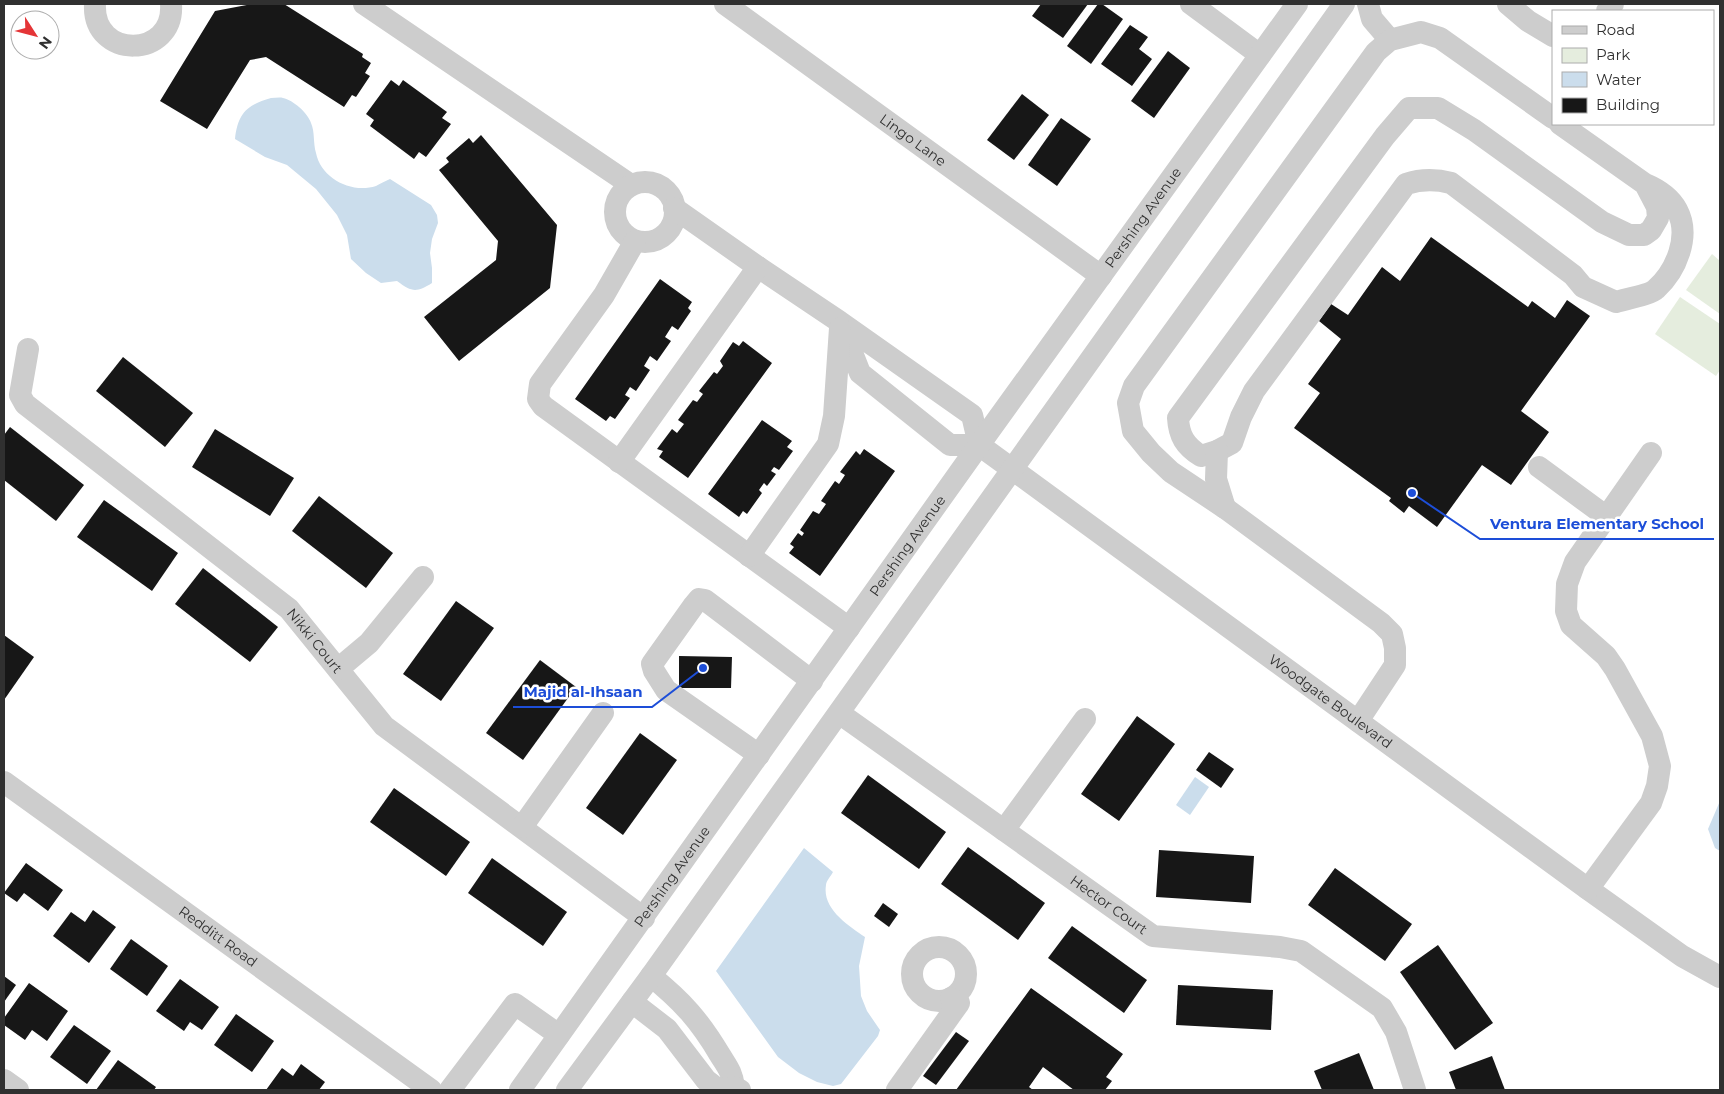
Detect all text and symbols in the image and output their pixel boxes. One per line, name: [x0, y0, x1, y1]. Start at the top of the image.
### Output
north arrow: [10, 10, 60, 60]
legend: [1552, 10, 1714, 125]
text: Road: [1596, 20, 1635, 39]
text: N: [35, 33, 56, 53]
text: Park: [1596, 45, 1630, 64]
text: Water: [1596, 70, 1642, 89]
text: Building: [1596, 95, 1660, 114]
street label: Lingo Lane: [876, 110, 950, 170]
street label: Pershing Avenue: [1101, 164, 1185, 271]
street label: Pershing Avenue: [865, 492, 949, 600]
callout: Ventura Elementary School: [1480, 509, 1714, 539]
text: Ventura Elementary School: [1489, 514, 1704, 533]
street label: Nikki Court: [283, 604, 347, 677]
street label: Woodgate Boulevard: [1265, 650, 1396, 752]
callout: Majid al-Ihsaan: [513, 677, 652, 707]
text: Majid al-Ihsaan: [523, 682, 643, 701]
street label: Pershing Avenue: [630, 823, 714, 931]
street label: Hector Court: [1067, 871, 1151, 938]
street label: Redditt Road: [175, 902, 261, 971]

